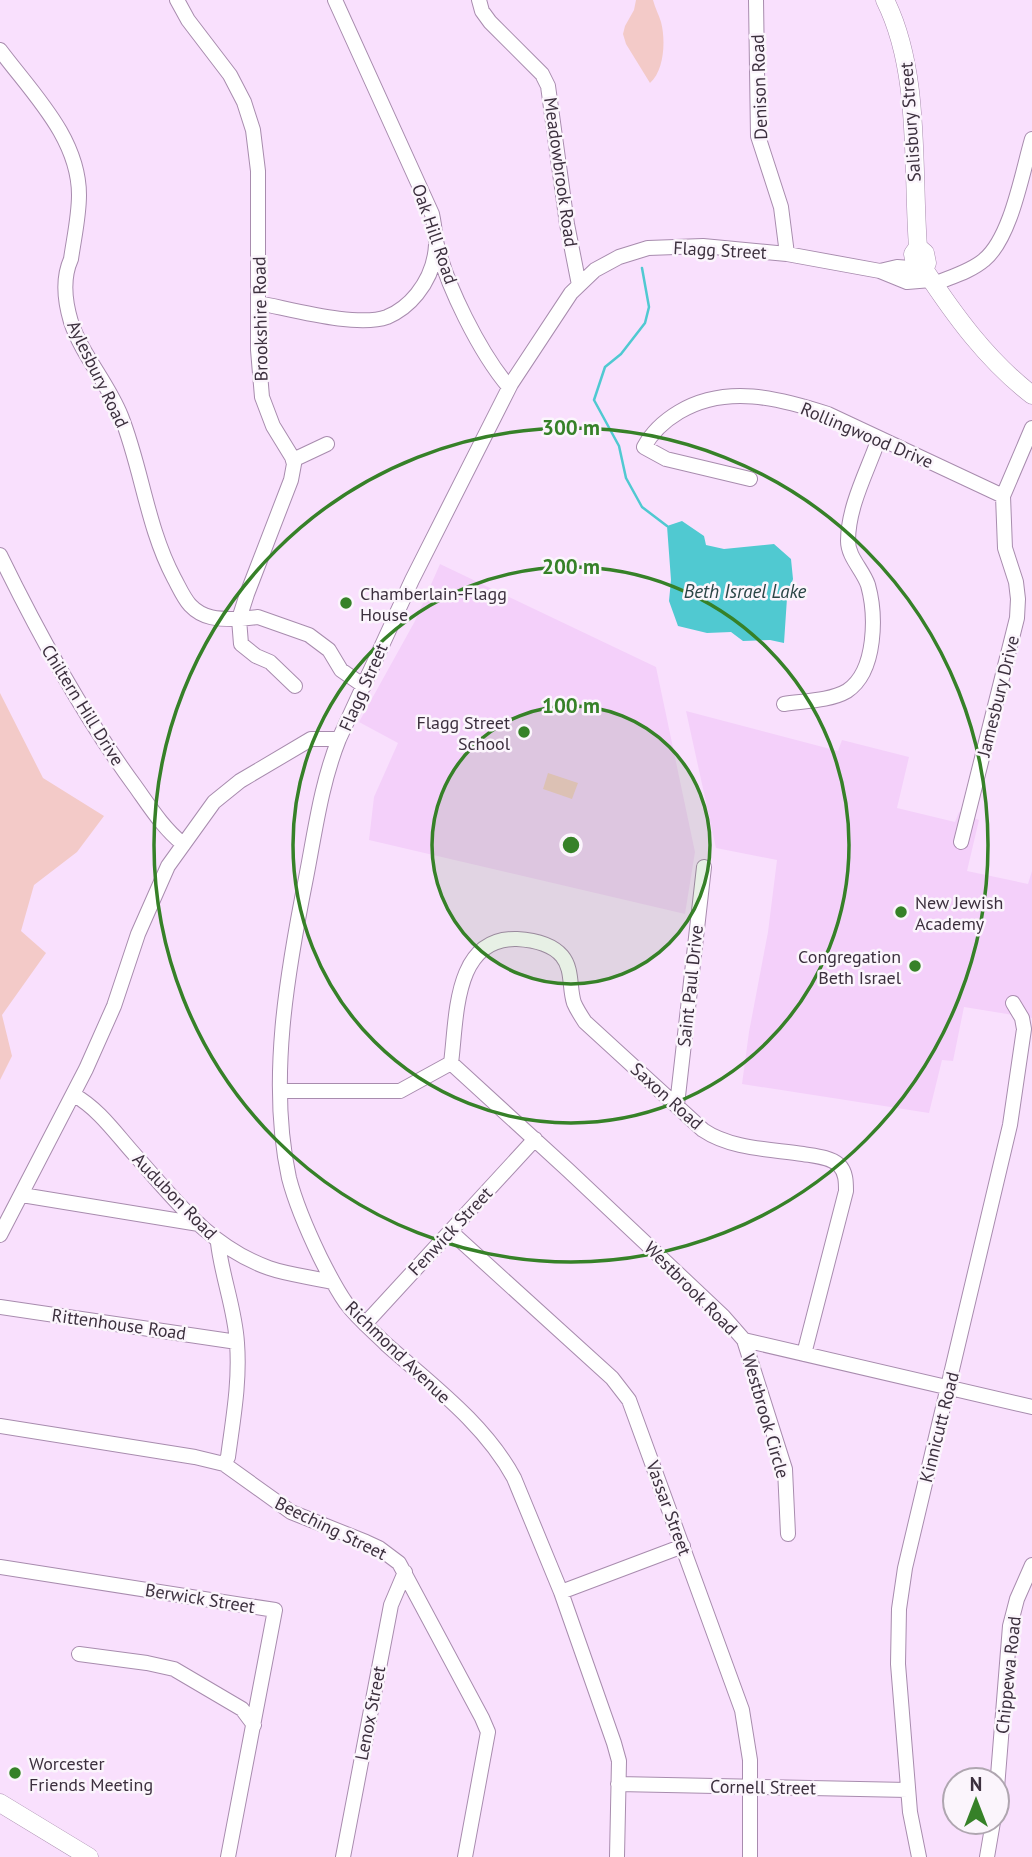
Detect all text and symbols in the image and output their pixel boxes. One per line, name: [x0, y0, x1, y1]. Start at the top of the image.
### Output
street label: Denison Road: [746, 34, 772, 140]
street label: Salisbury Street: [894, 61, 926, 183]
street label: Meadowbrook Road: [539, 96, 583, 248]
street label: Oak Hill Road: [407, 181, 463, 287]
street label: Flagg Street: [673, 236, 767, 264]
street label: Brookshire Road: [247, 256, 273, 382]
street label: Aylesbury Road: [62, 317, 134, 431]
street label: Rollingwood Drive: [797, 397, 937, 473]
text: 300 m: [542, 414, 600, 441]
text: 200 m: [542, 553, 600, 580]
water label: Beth Israel Lake: [684, 579, 806, 603]
place label: Chamberlain-Flagg House: [360, 582, 507, 626]
marker: Chamberlain-Flagg House: [338, 595, 354, 611]
street label: Jamesbury Drive: [972, 633, 1024, 760]
street label: Chiltern Hill Drive: [37, 640, 129, 770]
street label: Flagg Street: [333, 640, 393, 734]
text: 100 m: [542, 692, 600, 719]
place label: Flagg Street School: [416, 711, 511, 755]
marker: Flagg Street School: [516, 724, 532, 740]
centre of rings: [559, 833, 583, 857]
place label: New Jewish Academy: [915, 891, 1003, 935]
marker: New Jewish Academy: [893, 904, 909, 920]
street label: Saint Paul Drive: [672, 924, 708, 1048]
place label: Congregation Beth Israel: [798, 945, 902, 989]
marker: Congregation Beth Israel: [907, 958, 923, 974]
street label: Saxon Road: [626, 1057, 708, 1135]
street label: Audubon Road: [128, 1148, 222, 1244]
street label: Fenwick Street: [403, 1182, 497, 1280]
street label: Westbrook Road: [639, 1236, 743, 1340]
street label: Richmond Avenue: [340, 1296, 456, 1408]
street label: Rittenhouse Road: [50, 1303, 188, 1345]
street label: Westbrook Circle: [737, 1351, 795, 1481]
street label: Kinnicutt Road: [914, 1369, 964, 1485]
street label: Vassar Street: [641, 1457, 697, 1559]
street label: Beeching Street: [271, 1491, 391, 1565]
street label: Berwick Street: [143, 1578, 257, 1618]
street label: Chippewa Road: [990, 1615, 1026, 1735]
street label: Lenox Street: [350, 1664, 390, 1762]
place label: Worcester Friends Meeting: [29, 1752, 153, 1796]
marker: Worcester Friends Meeting: [7, 1765, 23, 1781]
north arrow: [941, 1766, 1011, 1836]
text: N: [970, 1772, 982, 1796]
street label: Cornell Street: [710, 1775, 816, 1799]

